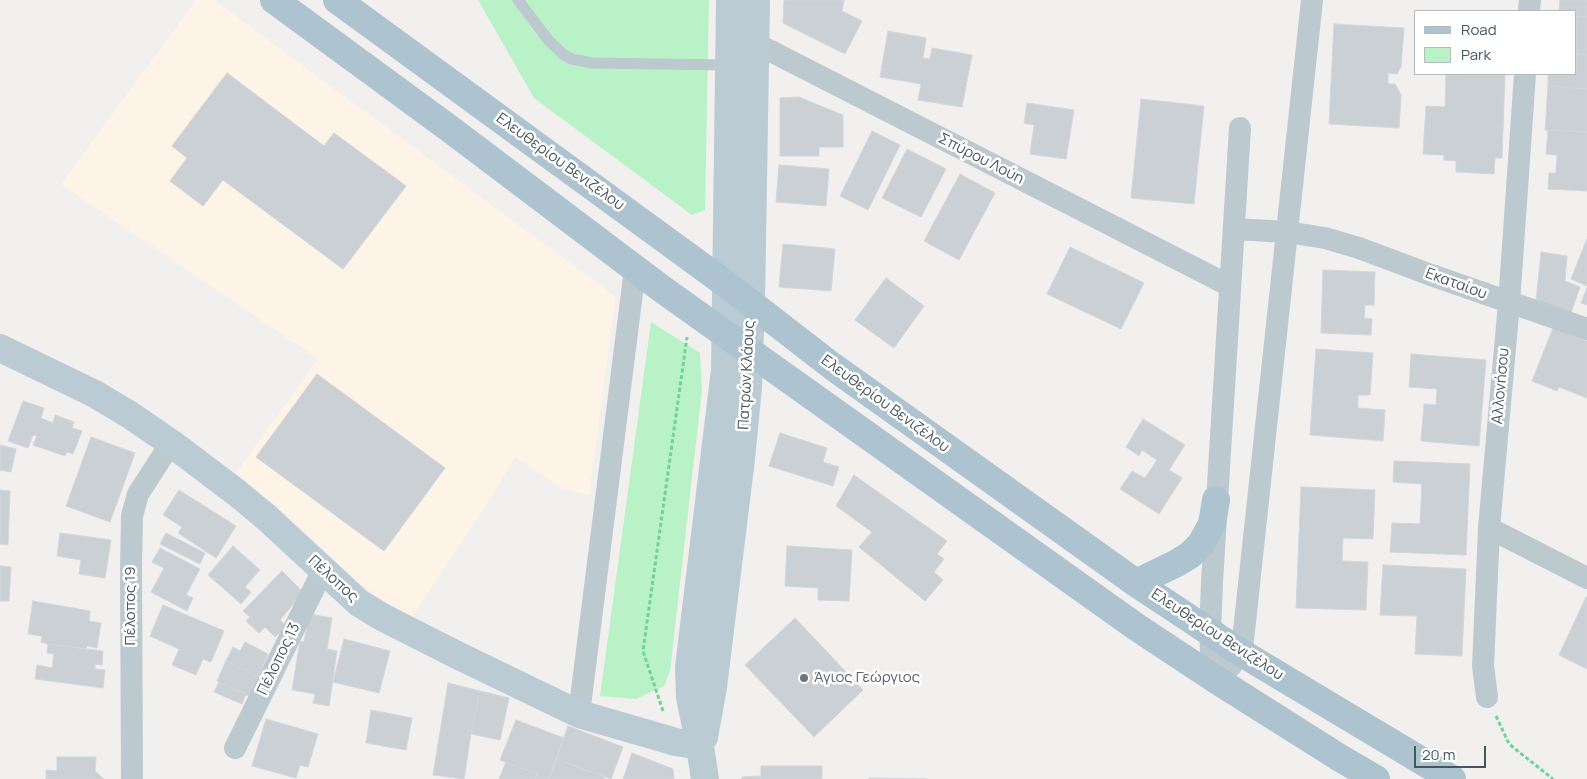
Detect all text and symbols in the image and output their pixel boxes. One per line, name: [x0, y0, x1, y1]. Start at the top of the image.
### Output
legend: [1414, 10, 1577, 75]
text: Road: [1461, 19, 1497, 40]
text: Park: [1461, 44, 1491, 65]
street label: Ελευθερίου Βενιζέλου: [492, 109, 628, 215]
street label: Σπύρου Λούη: [935, 130, 1027, 188]
street label: Εκαταίου: [1423, 265, 1489, 303]
street label: Πατρών Κλάους: [735, 320, 759, 430]
street label: Αλλονήσου: [1489, 347, 1513, 425]
street label: Ελευθερίου Βενιζέλου: [817, 351, 953, 457]
street label: Πέλοπος: [304, 552, 362, 606]
street label: Πέλοπος 19: [122, 566, 140, 646]
street label: Ελευθερίου Βενιζέλου: [1148, 586, 1286, 684]
street label: Πέλοπος 13: [254, 620, 304, 698]
place label: Άγιος Γεώργιος: [814, 669, 920, 687]
marker: Άγιος Γεώργιος: [798, 672, 810, 684]
scale bar: [1417, 736, 1490, 768]
text: 20 m: [1422, 744, 1455, 765]

